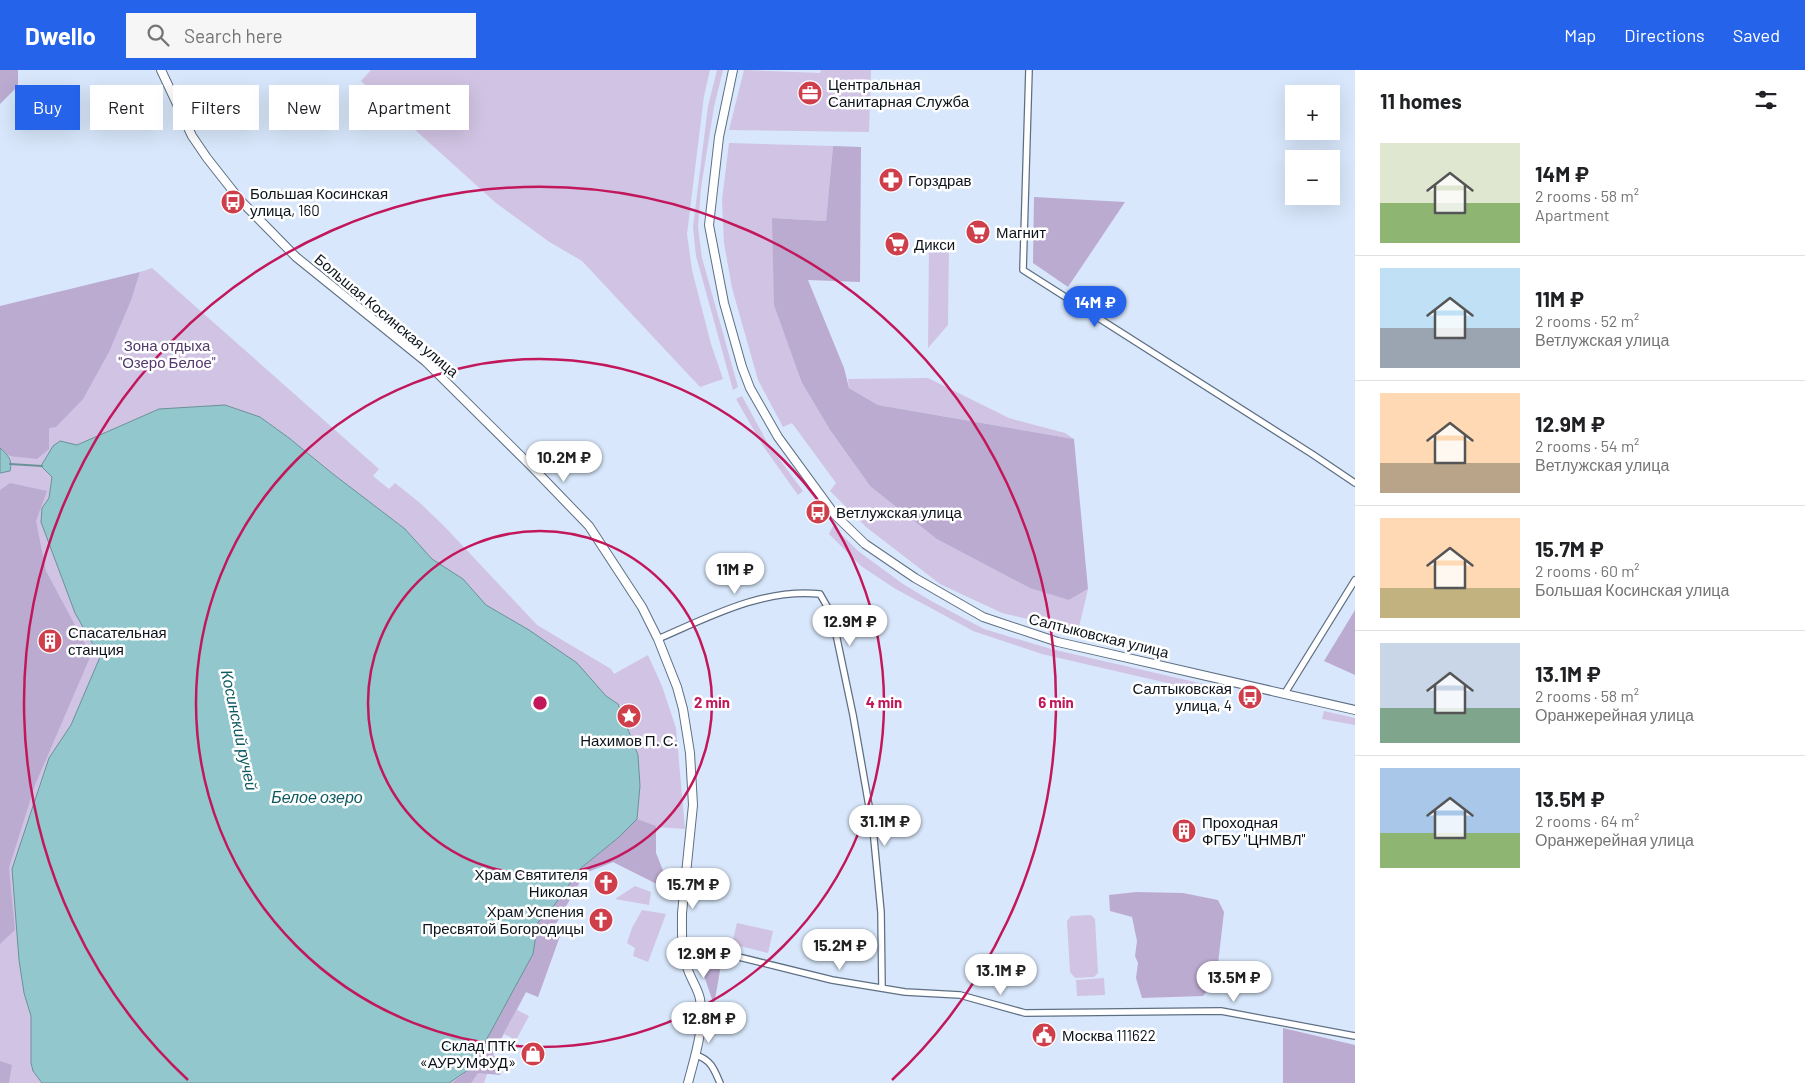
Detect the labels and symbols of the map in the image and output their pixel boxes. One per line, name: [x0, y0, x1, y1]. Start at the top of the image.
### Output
place label: Центральная Санитарная Служба: [828, 75, 970, 110]
office icon: Центральная Санитарная Служба: [797, 80, 823, 106]
pharmacy icon: Горздрав: [878, 167, 904, 193]
place label: Горздрав: [908, 171, 972, 189]
place label: Большая Косинская улица, 160: [250, 184, 388, 219]
bus stop icon: Большая Косинская улица, 160: [220, 189, 246, 215]
supermarket icon: Магнит: [965, 219, 991, 245]
place label: Магнит: [996, 223, 1046, 241]
supermarket icon: Дикси: [884, 231, 910, 257]
place label: Дикси: [914, 235, 955, 253]
street label: Большая Косинская улица: [311, 250, 463, 381]
pin: 14M ₽: [1060, 286, 1130, 328]
park label: Зона отдыха "Озеро Белое": [118, 336, 216, 371]
pin: 10.2M ₽: [518, 440, 610, 483]
bus stop icon: Ветлужская улица: [805, 499, 831, 525]
place label: Ветлужская улица: [836, 503, 963, 521]
pin: 11M ₽: [700, 552, 770, 595]
pin: 12.9M ₽: [804, 604, 896, 647]
street label: Салтыковская улица: [1027, 609, 1172, 661]
place label: Спасательная станция: [68, 623, 167, 658]
building icon: Спасательная станция: [37, 628, 63, 654]
water label: Косинский ручей: [218, 668, 262, 792]
place label: Салтыковская улица, 4: [1133, 679, 1232, 714]
bus stop icon: Салтыковская улица, 4: [1237, 684, 1263, 710]
text: 2 min: [694, 693, 730, 711]
text: 4 min: [866, 693, 902, 711]
text: 6 min: [1038, 693, 1074, 711]
centre of rings: [531, 694, 549, 712]
place icon: Нахимов П. С.: [616, 703, 642, 729]
place label: Нахимов П. С.: [580, 731, 678, 749]
water label: Белое озеро: [271, 787, 363, 806]
pin: 31.1M ₽: [839, 804, 931, 847]
place label: Проходная ФГБУ "ЦНМВЛ": [1202, 813, 1306, 848]
building icon: Проходная ФГБУ "ЦНМВЛ": [1171, 818, 1197, 844]
place label: Храм Святителя Николая: [475, 865, 588, 900]
pin: 15.7M ₽: [647, 868, 739, 910]
church icon: Храм Святителя Николая: [593, 870, 619, 896]
place label: Храм Успения Пресвятой Богородицы: [422, 902, 584, 937]
church icon: Храм Успения Пресвятой Богородицы: [588, 907, 614, 933]
pin: 15.2M ₽: [794, 928, 886, 971]
pin: 12.9M ₽: [658, 936, 750, 979]
pin: 13.1M ₽: [955, 954, 1047, 996]
pin: 13.5M ₽: [1188, 960, 1280, 1003]
pin: 12.8M ₽: [663, 1002, 755, 1044]
public building icon: Москва 111622: [1031, 1022, 1057, 1048]
place label: Москва 111622: [1062, 1026, 1156, 1044]
place label: Склад ПТК «АУРУМФУД»: [420, 1036, 516, 1071]
shop icon: Склад ПТК «АУРУМФУД»: [520, 1041, 546, 1067]

